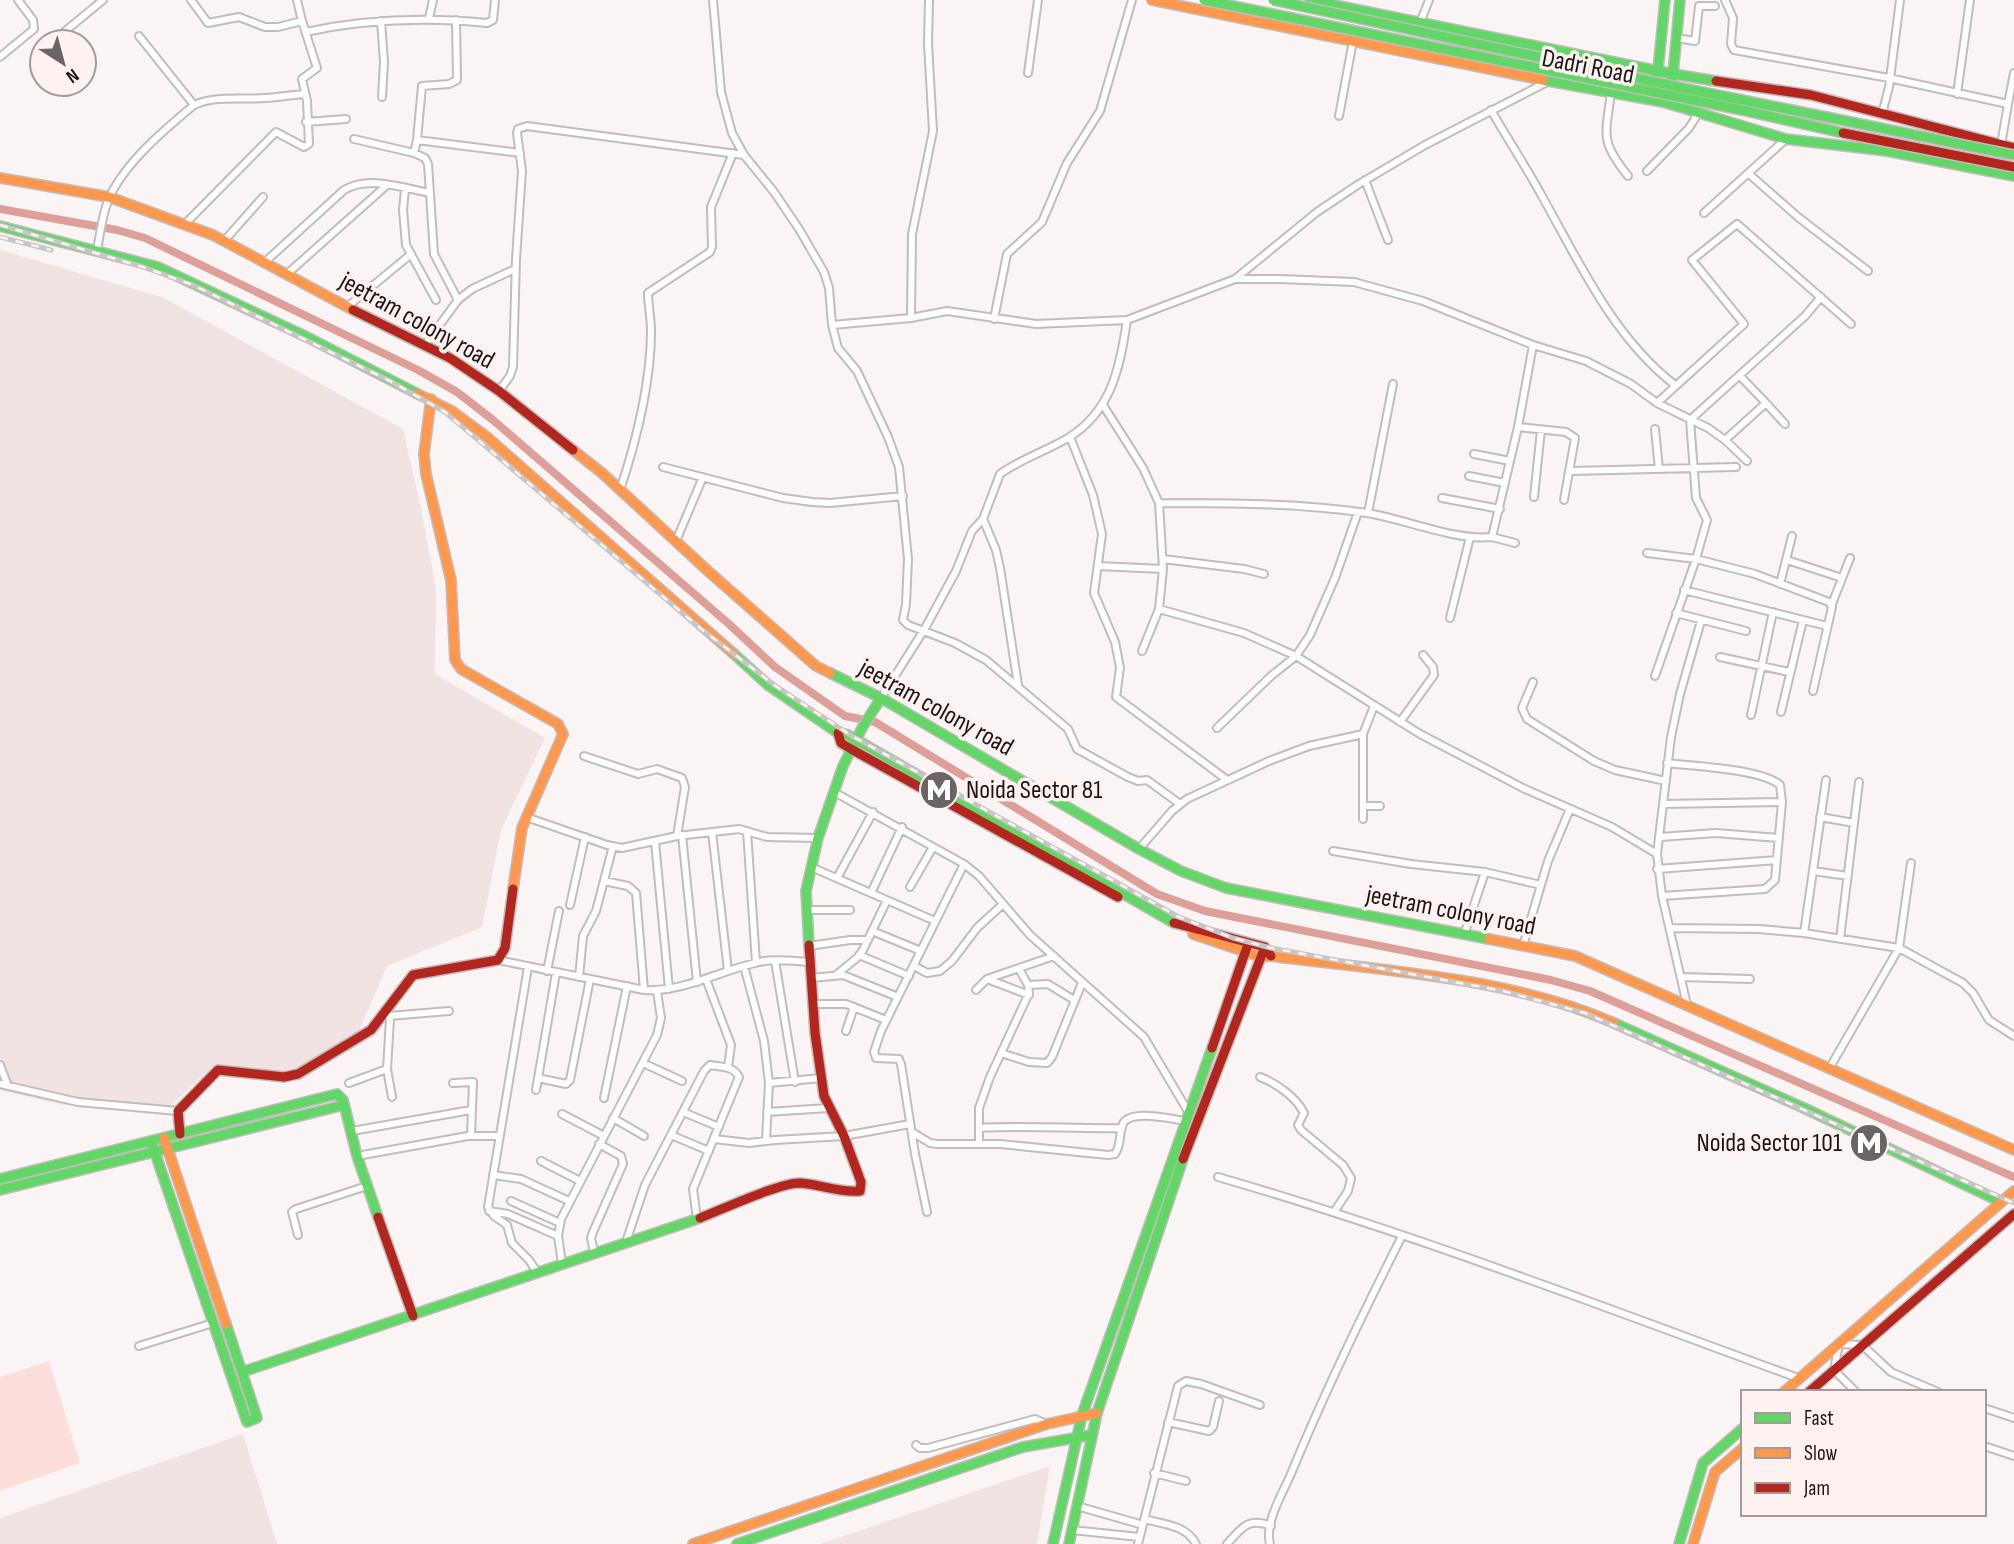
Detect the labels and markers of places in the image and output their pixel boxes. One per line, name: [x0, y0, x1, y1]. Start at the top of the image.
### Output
metro station icon: Noida Sector 81: [918, 769, 960, 811]
place label: Noida Sector 81: [966, 775, 1102, 806]
metro station icon: Noida Sector 101: [1848, 1122, 1890, 1164]
place label: Noida Sector 101: [1696, 1128, 1842, 1159]

